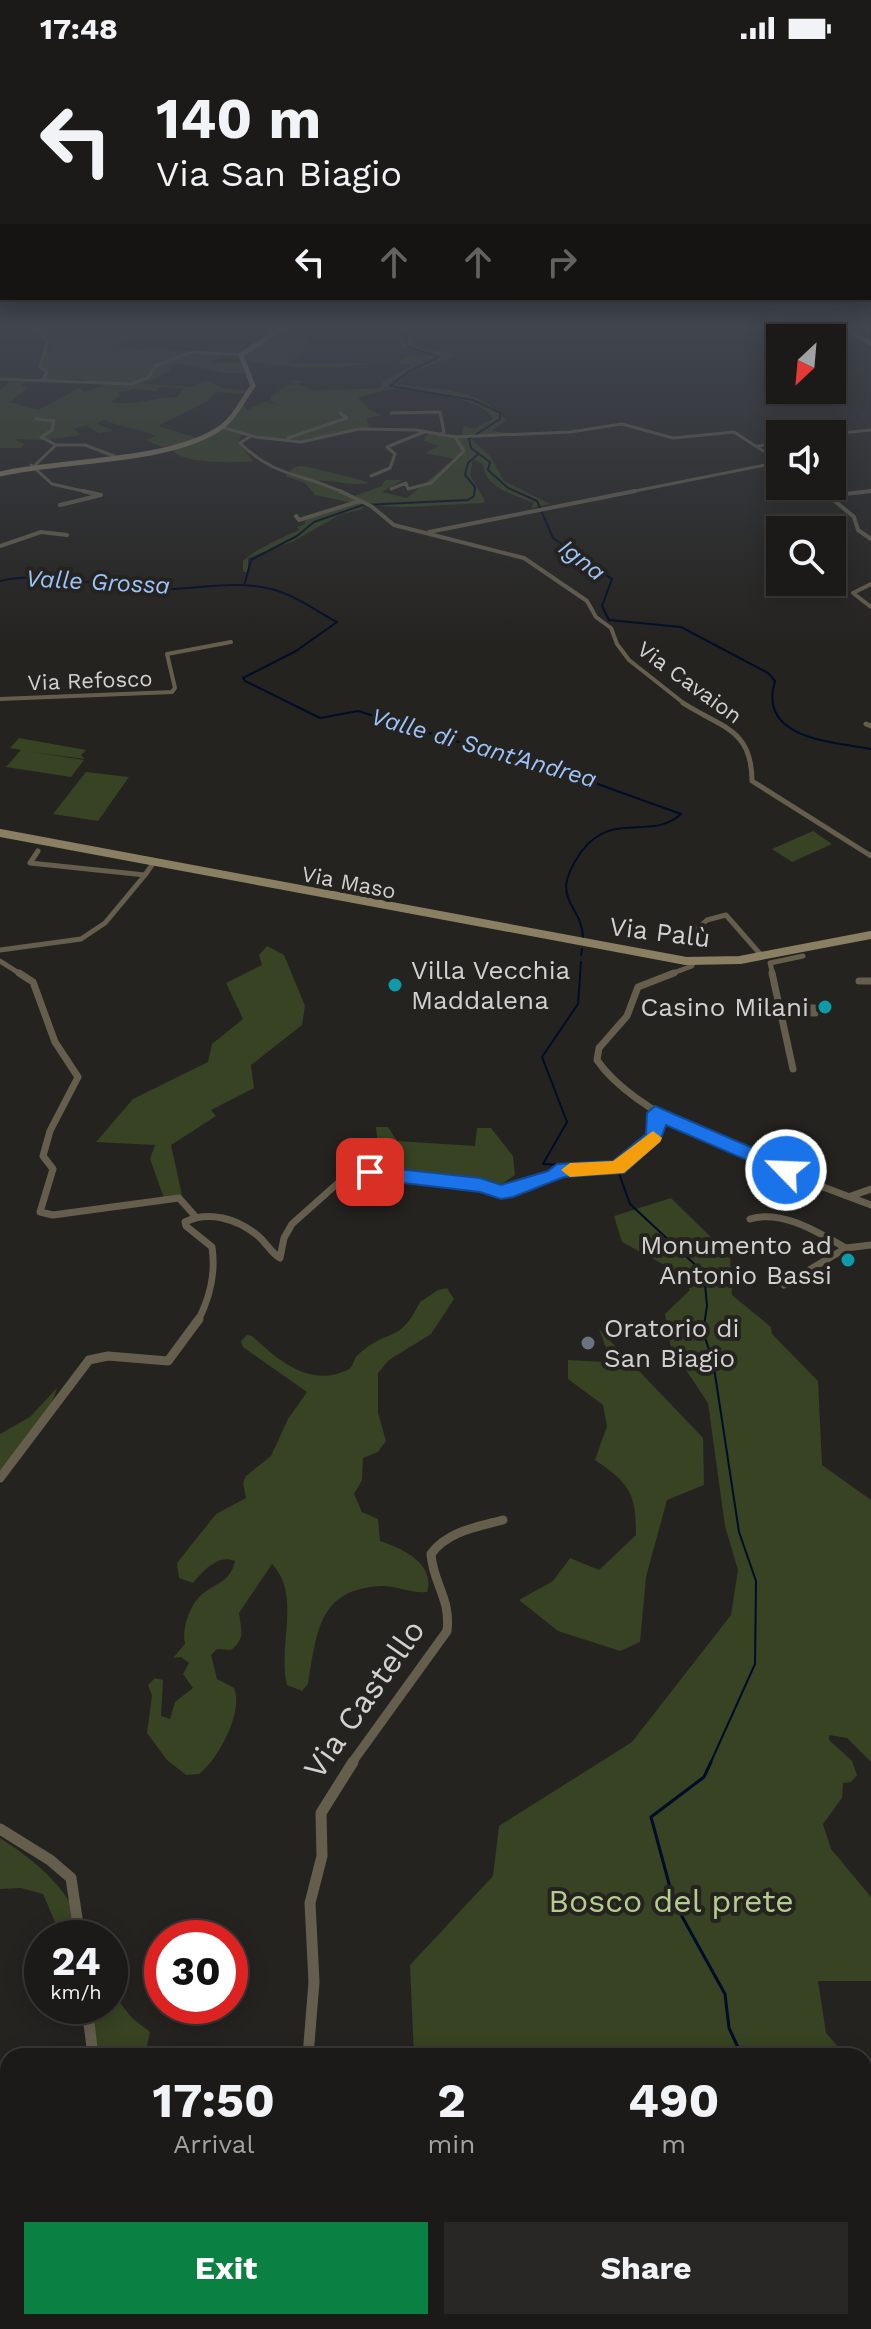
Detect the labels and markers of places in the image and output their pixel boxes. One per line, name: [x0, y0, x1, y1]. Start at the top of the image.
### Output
place label: Villa Vecchia Maddalena: [411, 955, 571, 1015]
marker: Villa Vecchia Maddalena: [386, 976, 404, 994]
place label: Casino Milani: [640, 992, 809, 1022]
marker: Casino Milani: [816, 998, 834, 1016]
pin: [336, 1138, 404, 1206]
place label: Monumento ad Antonio Bassi: [640, 1230, 832, 1290]
marker: Monumento ad Antonio Bassi: [839, 1251, 857, 1269]
place label: Oratorio di San Biagio: [604, 1313, 739, 1373]
marker: Oratorio di San Biagio: [579, 1334, 597, 1352]

